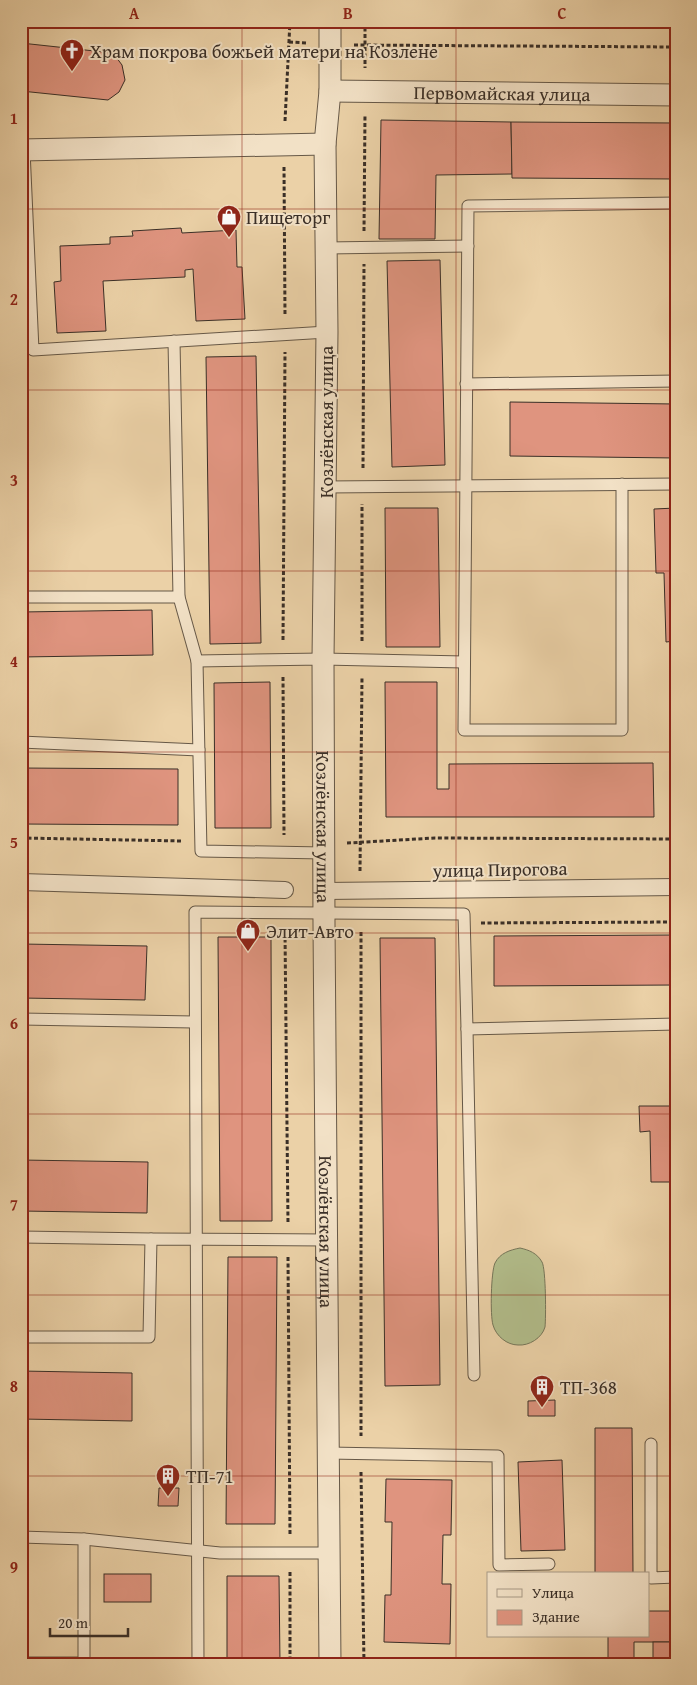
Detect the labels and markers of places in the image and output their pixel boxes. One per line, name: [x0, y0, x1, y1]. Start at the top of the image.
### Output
place label: Храм покрова божьей матери на Козлене: [90, 37, 438, 65]
church icon: Храм покрова божьей матери на Козлене: [59, 38, 85, 72]
place label: Пищеторг: [246, 203, 330, 231]
shop icon: Пищеторг: [216, 204, 242, 238]
place label: Элит-Авто: [266, 917, 354, 945]
shop icon: Элит-Авто: [235, 918, 261, 952]
place label: ТП-368: [560, 1373, 617, 1401]
building icon: ТП-368: [529, 1374, 555, 1408]
place label: ТП-71: [186, 1462, 234, 1490]
building icon: ТП-71: [155, 1463, 181, 1497]

